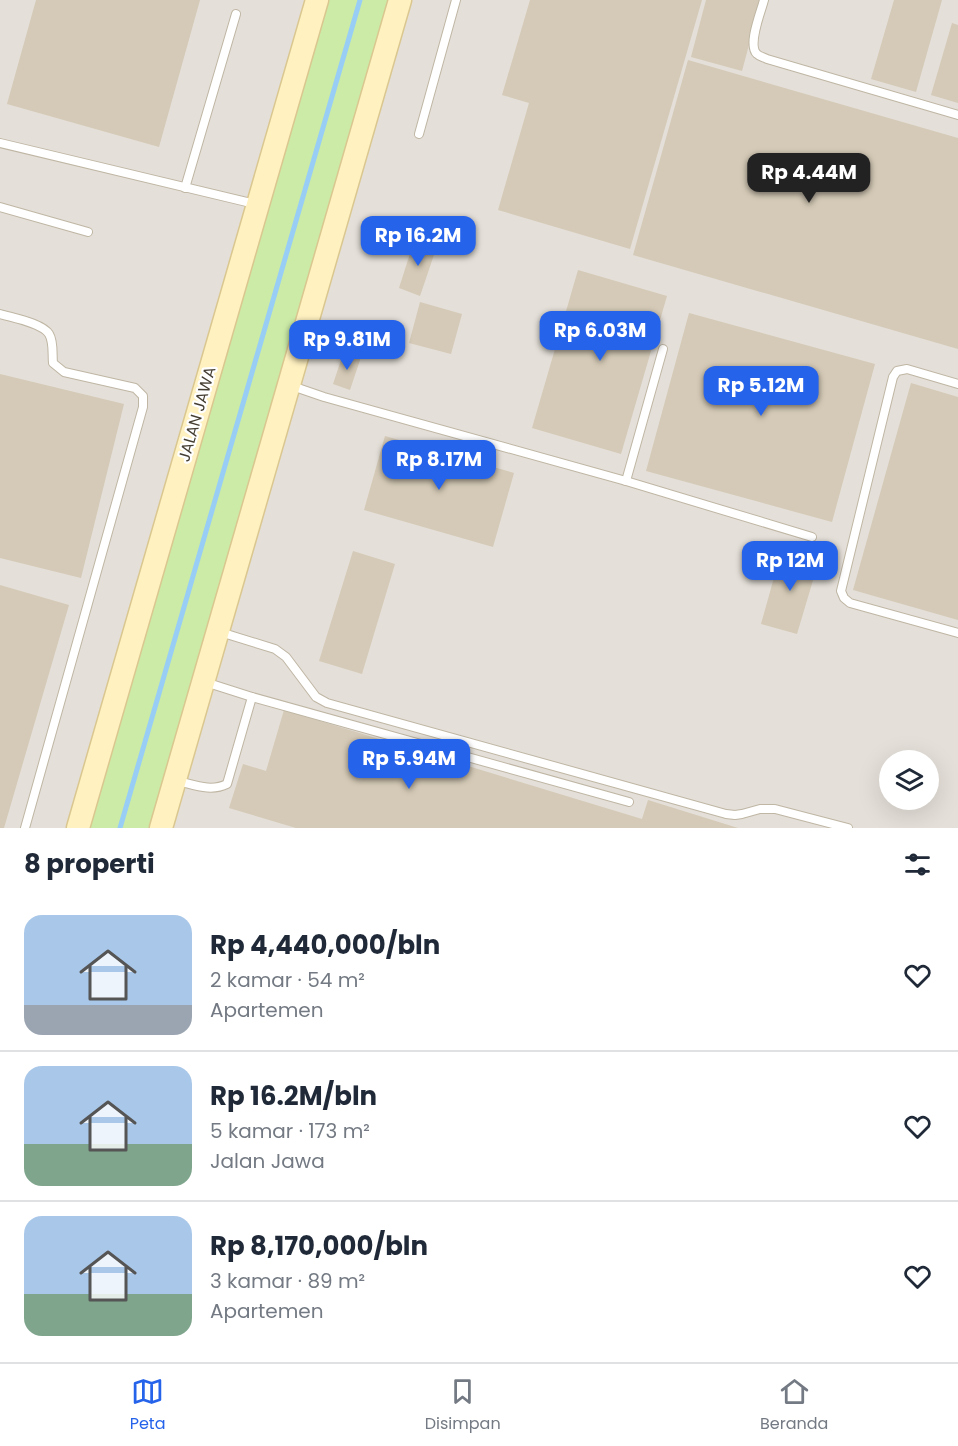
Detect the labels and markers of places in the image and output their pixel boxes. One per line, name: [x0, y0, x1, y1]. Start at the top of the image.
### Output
pin: Rp 4.44M: [747, 153, 871, 204]
pin: Rp 16.2M: [356, 216, 480, 267]
pin: Rp 6.03M: [538, 311, 662, 362]
pin: Rp 9.81M: [285, 320, 409, 371]
pin: Rp 5.12M: [699, 366, 823, 417]
pin: Rp 8.17M: [377, 440, 501, 491]
pin: Rp 12M: [741, 541, 839, 592]
pin: Rp 5.94M: [347, 739, 471, 790]

